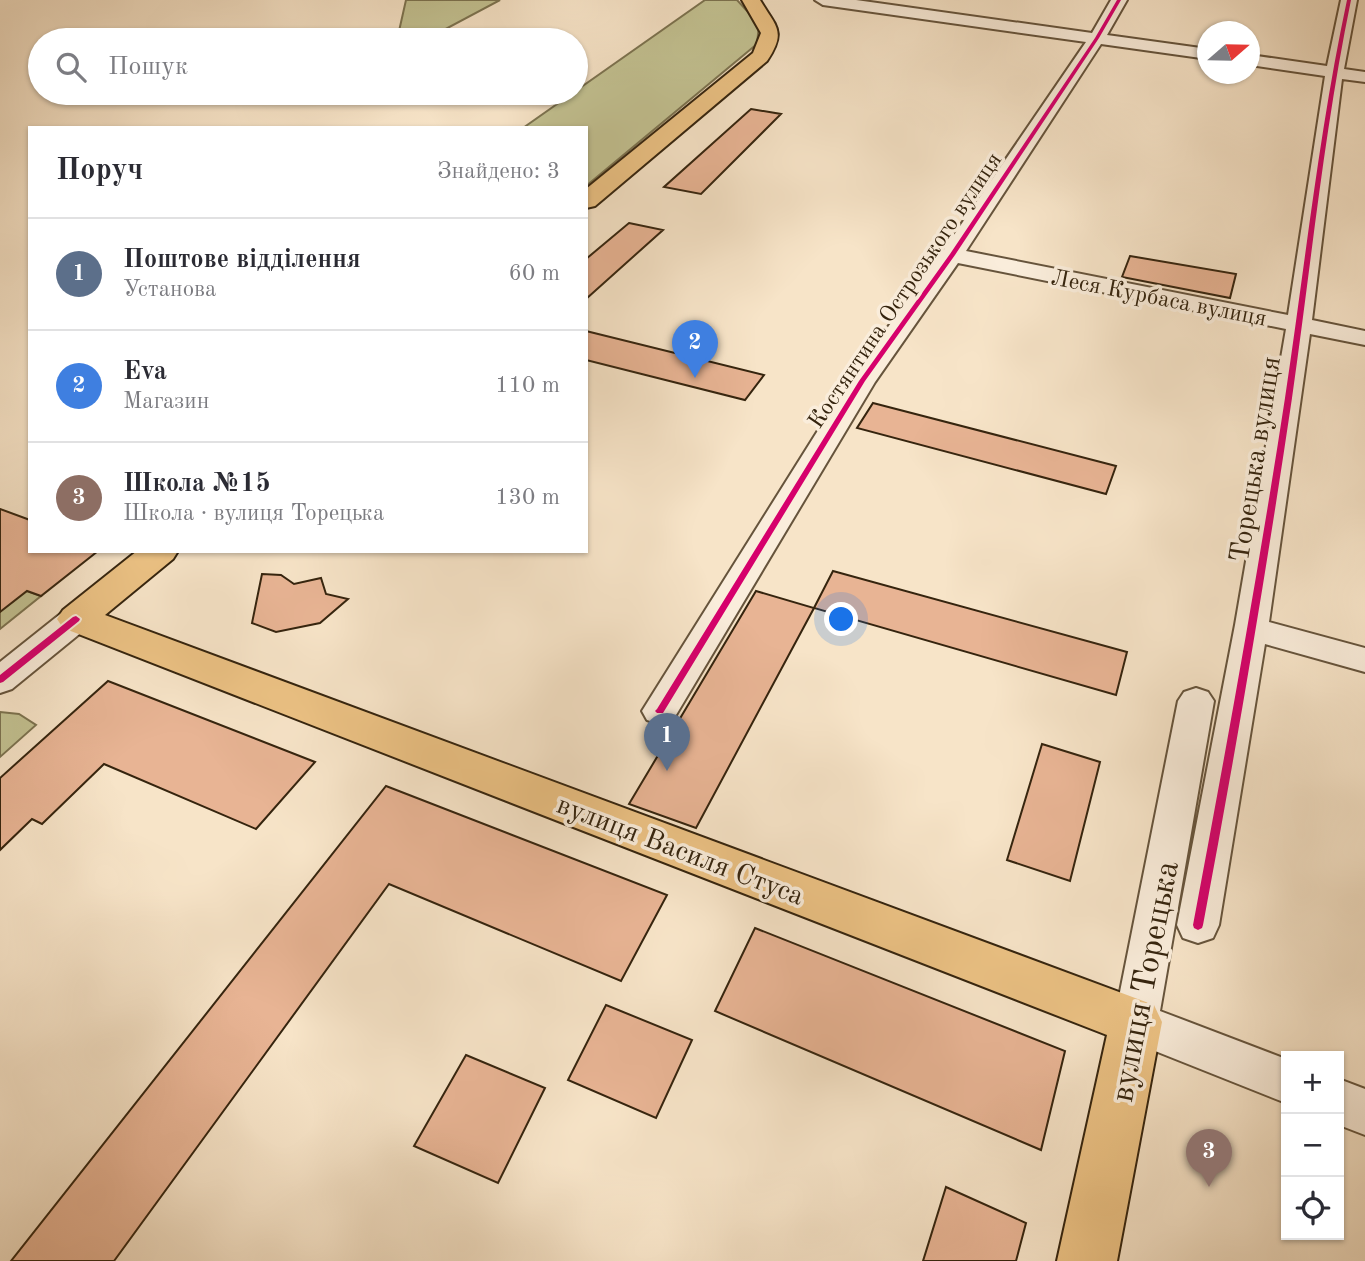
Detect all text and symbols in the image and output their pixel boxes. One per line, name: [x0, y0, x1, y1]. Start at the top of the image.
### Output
north arrow: [1197, 21, 1260, 84]
search box: [28, 28, 588, 105]
icon: search: [52, 48, 90, 86]
text: Пошук: [108, 54, 188, 80]
street label: Костянтина Острозького вулиця: [804, 149, 1006, 433]
text: Поруч: [56, 156, 143, 186]
text: Знайдено: 3: [437, 160, 560, 183]
text: Поштове відділення: [123, 247, 361, 273]
text: 1: [72, 262, 86, 285]
text: 60 m: [509, 262, 560, 285]
street label: Леся Курбаса вулиця: [1049, 266, 1268, 331]
text: Установа: [123, 278, 216, 301]
pin: 2: [672, 320, 718, 378]
street label: Торецька вулиця: [1227, 355, 1287, 564]
text: Eva: [123, 359, 167, 385]
text: 2: [72, 374, 86, 397]
text: 110 m: [495, 374, 560, 397]
text: Магазин: [123, 390, 209, 413]
text: Школа №15: [123, 471, 270, 497]
text: 3: [72, 486, 86, 509]
text: 130 m: [495, 486, 560, 509]
text: Школа · вулиця Торецька: [123, 502, 384, 525]
your location: [824, 602, 858, 636]
pin: 1: [644, 713, 690, 771]
street label: вулиця Василя Стуса: [553, 792, 807, 912]
street label: вулиця Торецька: [1107, 858, 1186, 1105]
map controls: [1281, 1051, 1344, 1240]
button: +: [1281, 1051, 1344, 1114]
button: −: [1281, 1114, 1344, 1177]
pin: 3: [1186, 1129, 1232, 1187]
button: locate: [1281, 1177, 1344, 1240]

